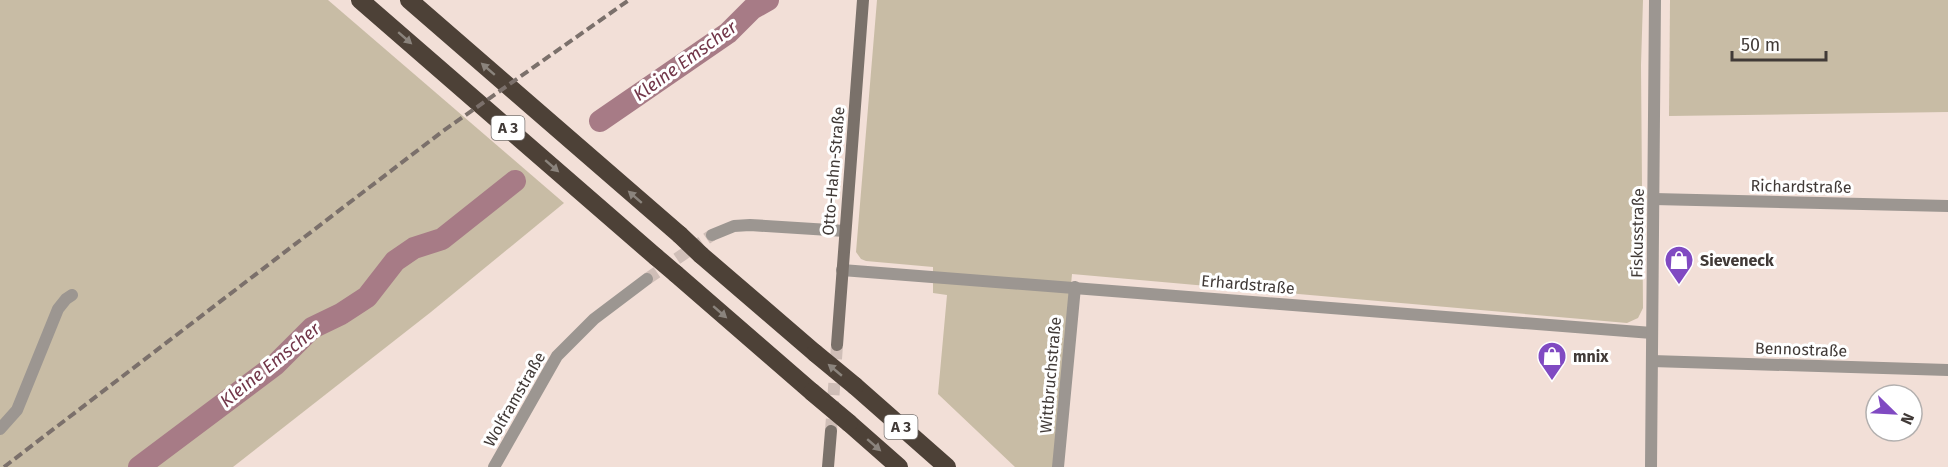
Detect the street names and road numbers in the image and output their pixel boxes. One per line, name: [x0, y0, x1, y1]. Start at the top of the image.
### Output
street label: Otto-Hahn-Straße: [818, 106, 849, 236]
road number: A 3: [492, 116, 524, 140]
street label: Richardstraße: [1750, 176, 1852, 197]
street label: Fiskusstraße: [1627, 188, 1648, 278]
street label: Erhardstraße: [1200, 271, 1295, 298]
street label: Wittbruchstraße: [1036, 316, 1065, 434]
street label: Bennostraße: [1755, 338, 1847, 361]
street label: Wolframstraße: [480, 348, 549, 450]
road number: A 3: [884, 415, 918, 439]

